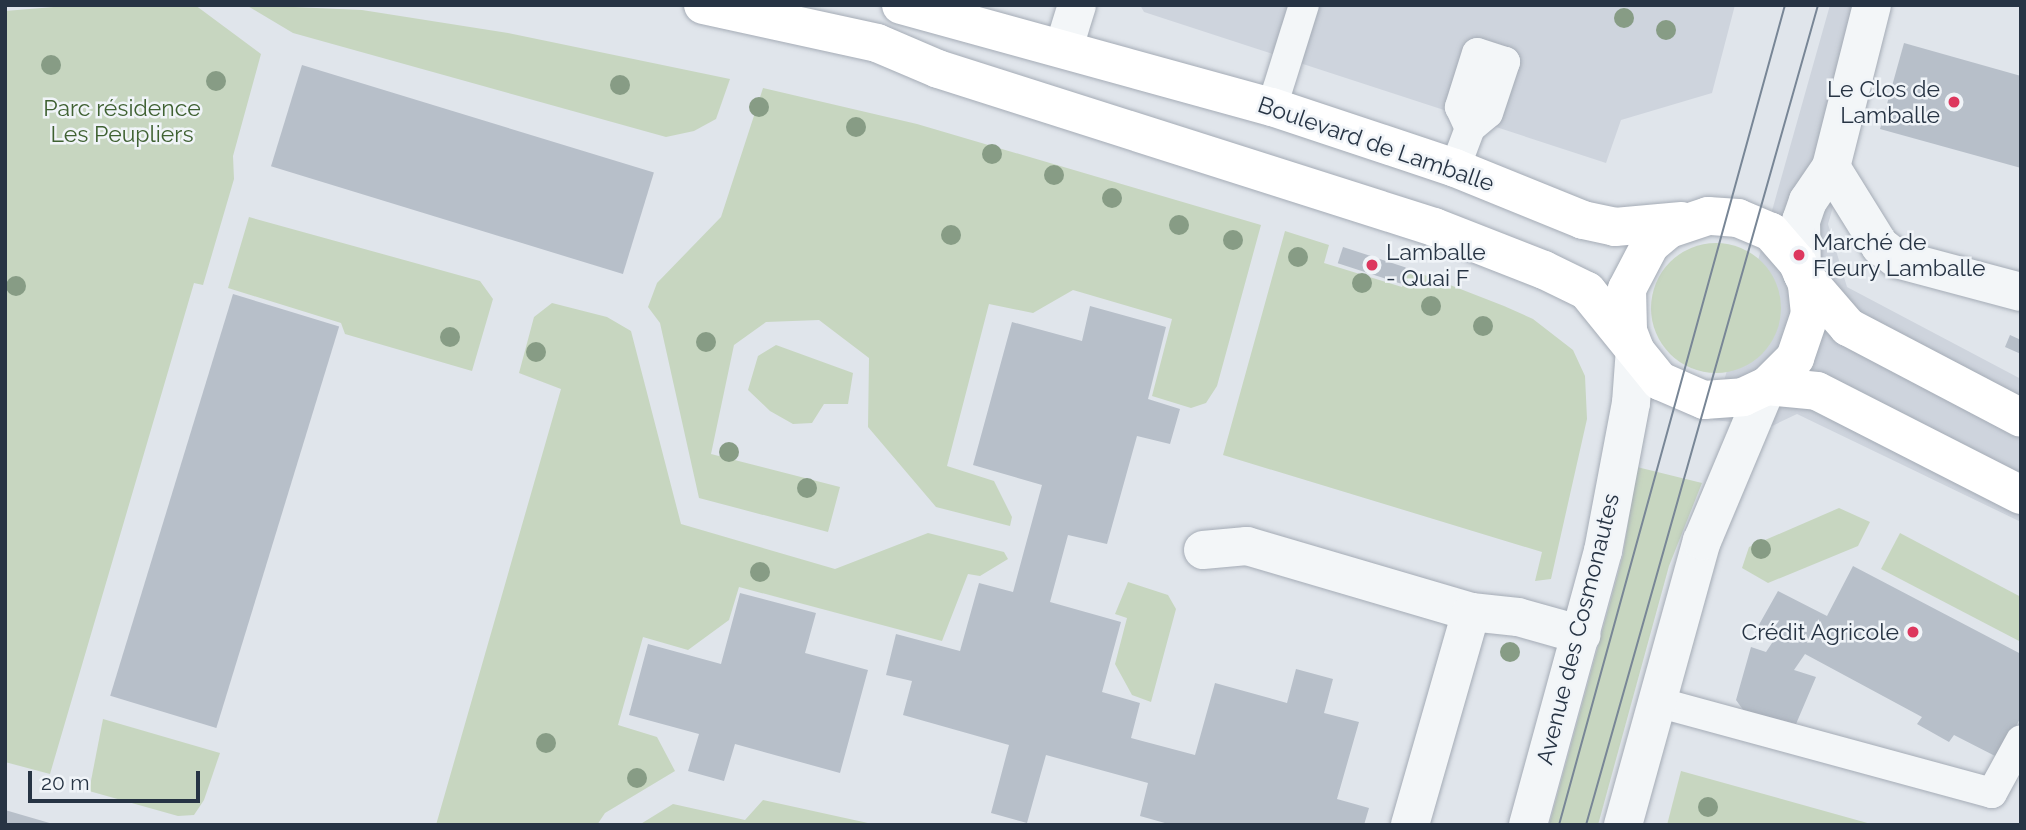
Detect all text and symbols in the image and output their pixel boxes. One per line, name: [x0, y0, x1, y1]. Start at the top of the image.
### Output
place label: Le Clos de Lamballe: [1827, 75, 1940, 129]
street label: Boulevard de Lamballe: [1254, 91, 1498, 197]
park label: Parc résidence Les Peupliers: [43, 94, 201, 148]
marker: Le Clos de Lamballe: [1946, 94, 1962, 110]
place label: Marché de Fleury Lamballe: [1813, 228, 1986, 282]
place label: Lamballe - Quai F: [1386, 238, 1486, 292]
marker: Marché de Fleury Lamballe: [1791, 247, 1807, 263]
marker: Lamballe - Quai F: [1364, 257, 1380, 273]
street label: Avenue des Cosmonautes: [1531, 491, 1625, 767]
place label: Crédit Agricole: [1741, 618, 1899, 646]
marker: Crédit Agricole: [1905, 624, 1921, 640]
scale bar: [32, 756, 203, 800]
text: 20 m: [41, 770, 89, 795]

